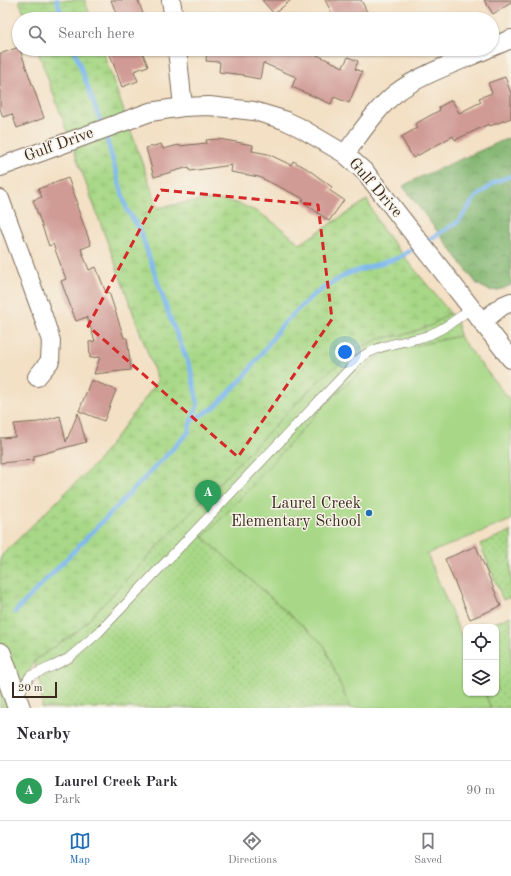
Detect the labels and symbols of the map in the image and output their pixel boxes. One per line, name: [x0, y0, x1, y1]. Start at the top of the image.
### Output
street label: Gulf Drive: [22, 125, 96, 165]
street label: Gulf Drive: [345, 155, 405, 221]
your location: [335, 342, 355, 362]
pin: A: [195, 480, 221, 513]
place label: Laurel Creek Elementary School: [231, 496, 361, 530]
marker: Laurel Creek Elementary School: [364, 508, 374, 518]
scale bar: [12, 680, 57, 699]

